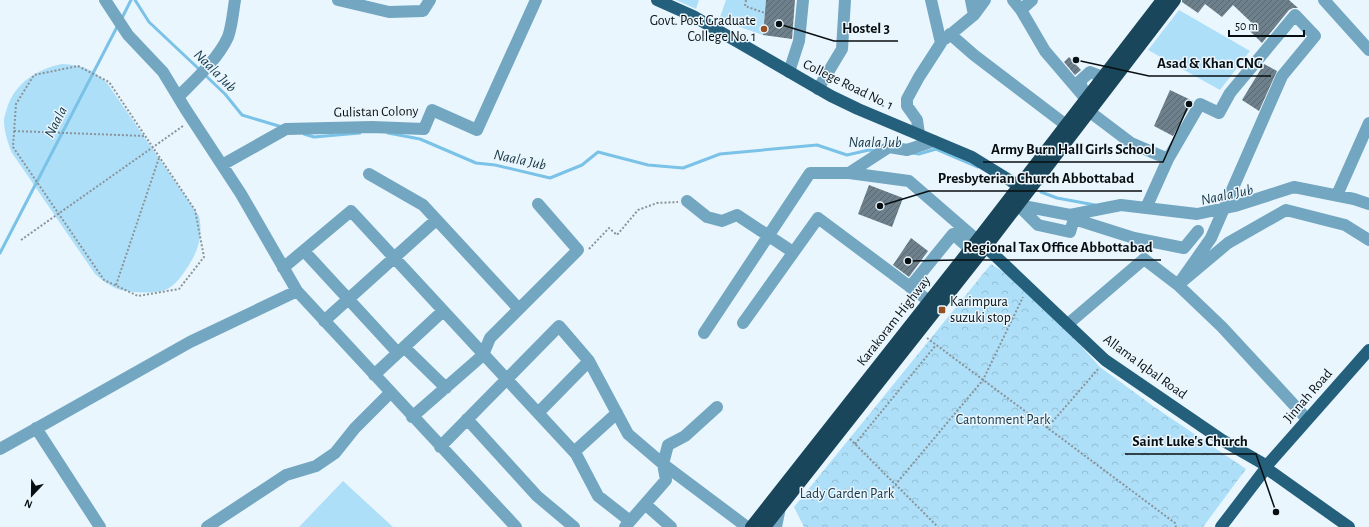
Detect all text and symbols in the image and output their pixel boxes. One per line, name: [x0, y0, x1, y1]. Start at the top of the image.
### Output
scale bar: [1229, 12, 1304, 38]
place label: Govt. Post Graduate College No. 1: [650, 14, 756, 44]
callout: Hostel 3: [834, 14, 898, 41]
text: 50 m: [1235, 20, 1258, 32]
text: Hostel 3: [842, 21, 890, 36]
marker: Govt. Post Graduate College No. 1: [759, 24, 769, 34]
water label: Naala Jub: [191, 47, 239, 95]
callout: Asad & Khan CNG: [1149, 49, 1271, 76]
text: Asad & Khan CNG: [1157, 56, 1263, 71]
street label: College Road No. 1: [801, 57, 895, 113]
water label: Naala: [42, 104, 70, 140]
street label: Gulistan Colony: [334, 104, 418, 120]
water label: Naala Jub: [848, 135, 902, 150]
callout: Army Burn Hall Girls School: [983, 135, 1163, 162]
text: Army Burn Hall Girls School: [991, 142, 1155, 157]
water label: Naala Jub: [492, 147, 548, 173]
callout: Presbyterian Church Abbottabad: [929, 164, 1142, 191]
text: Presbyterian Church Abbottabad: [938, 171, 1134, 186]
water label: Naala Jub: [1199, 182, 1255, 208]
callout: Regional Tax Office Abbottabad: [956, 233, 1161, 260]
text: Regional Tax Office Abbottabad: [963, 240, 1153, 255]
street label: Karakoram Highway: [855, 273, 933, 369]
place label: Karimpura suzuki stop: [950, 295, 1011, 325]
marker: Karimpura suzuki stop: [937, 305, 947, 315]
street label: Allama Iqbal Road: [1101, 332, 1189, 402]
street label: Jinnah Road: [1281, 367, 1335, 425]
park label: Cantonment Park: [956, 413, 1051, 427]
callout: Saint Luke's Church: [1125, 427, 1256, 454]
text: Saint Luke's Church: [1132, 434, 1248, 449]
north arrow: [12, 475, 52, 515]
park label: Lady Garden Park: [800, 487, 895, 501]
text: N: [23, 497, 34, 510]

